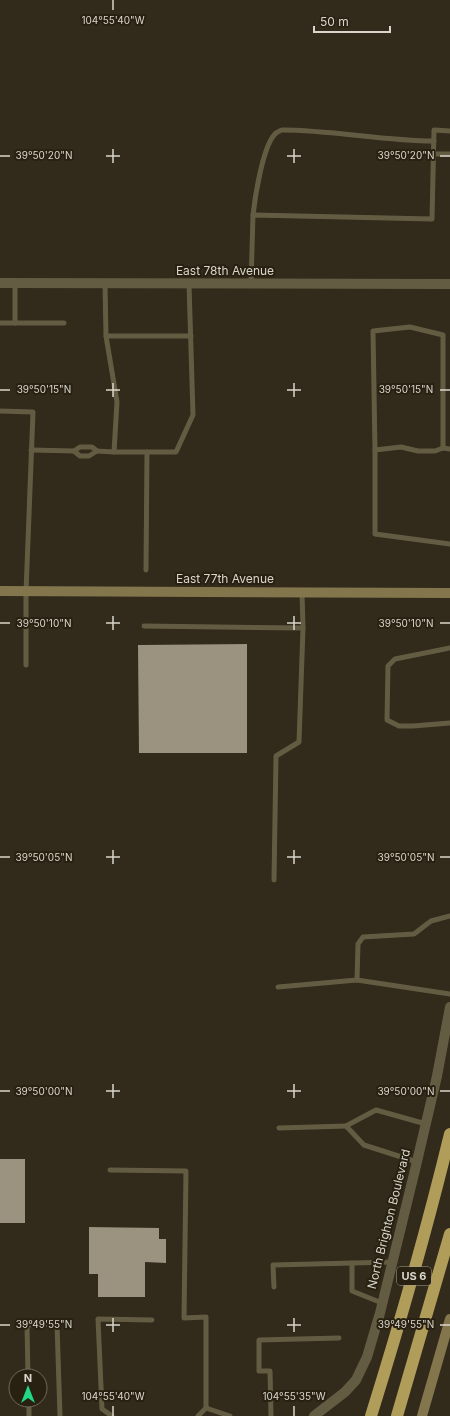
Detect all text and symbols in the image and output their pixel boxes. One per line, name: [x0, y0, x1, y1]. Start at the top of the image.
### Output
scale bar: [314, 8, 390, 34]
text: 104°55'40"W: [81, 14, 145, 26]
text: 50 m: [320, 14, 349, 29]
text: 39°50'20"N: [16, 149, 72, 161]
text: 39°50'20"N: [378, 149, 434, 161]
street label: East 78th Avenue: [176, 263, 274, 278]
text: 39°50'15"N: [17, 383, 71, 395]
text: 39°50'15"N: [379, 383, 433, 395]
street label: East 77th Avenue: [176, 571, 274, 586]
text: 39°50'10"N: [17, 617, 71, 629]
text: 39°50'10"N: [379, 617, 433, 629]
text: 39°50'05"N: [16, 851, 72, 863]
text: 39°50'05"N: [378, 851, 434, 863]
text: 39°50'00"N: [15, 1085, 73, 1097]
text: 39°50'00"N: [377, 1085, 435, 1097]
street label: North Brighton Boulevard: [364, 1147, 413, 1290]
road number: US 6: [397, 1267, 431, 1285]
text: 39°49'55"N: [16, 1318, 72, 1330]
text: 39°49'55"N: [378, 1318, 434, 1330]
north arrow: [8, 1368, 48, 1408]
text: N: [24, 1371, 32, 1385]
text: 104°55'40"W: [81, 1390, 145, 1402]
text: 104°55'35"W: [262, 1390, 326, 1402]

